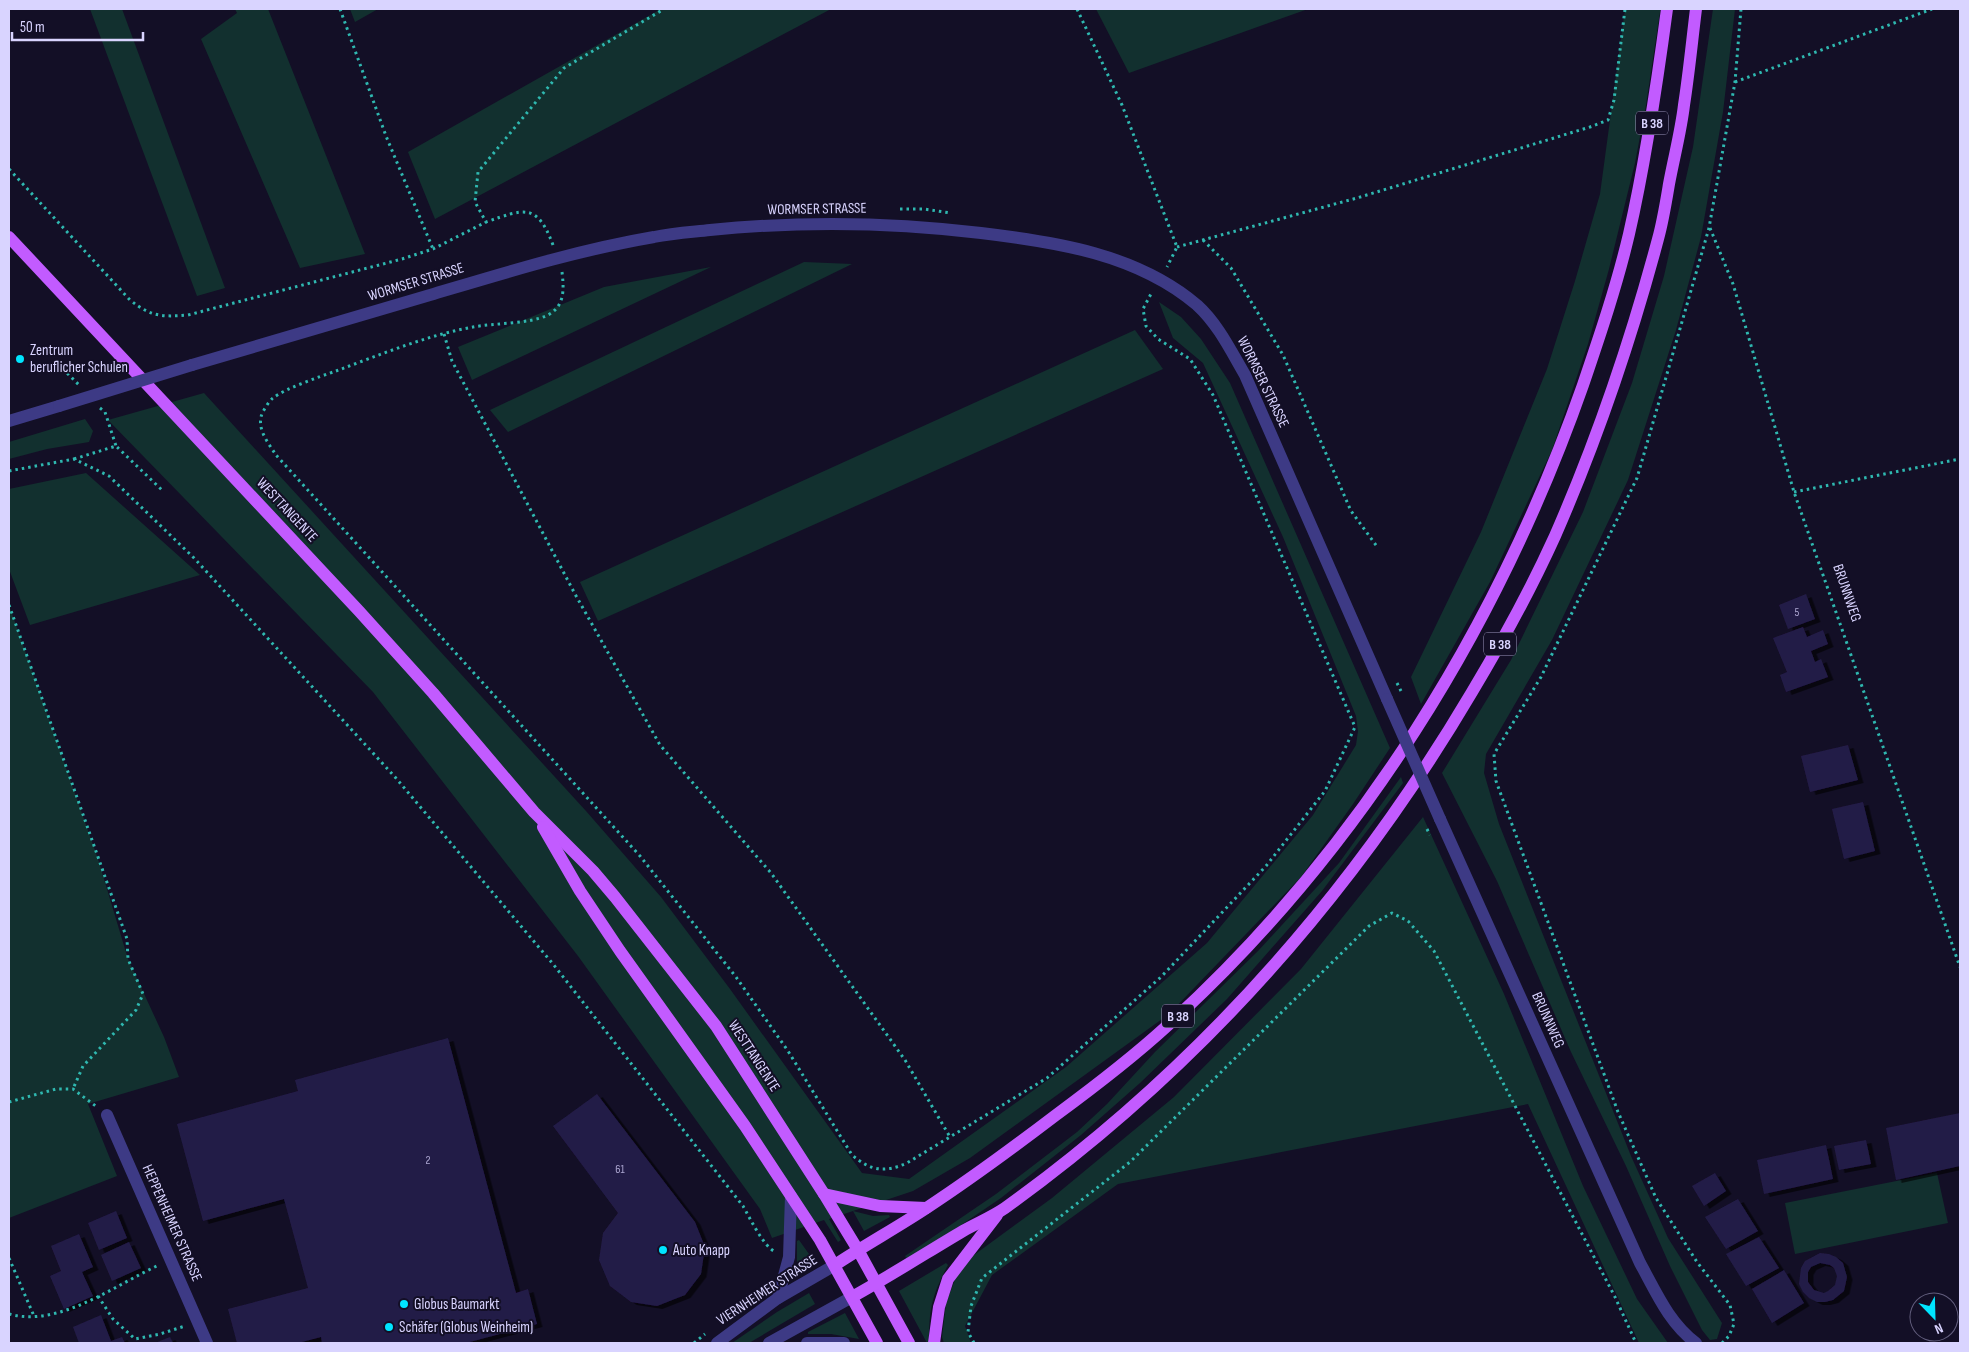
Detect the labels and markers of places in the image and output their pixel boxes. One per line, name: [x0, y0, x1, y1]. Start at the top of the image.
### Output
place label: Zentrum beruflicher Schulen: [30, 341, 128, 377]
marker: Zentrum beruflicher Schulen: [14, 353, 26, 365]
place label: Auto Knapp: [672, 1241, 730, 1260]
marker: Auto Knapp: [657, 1244, 669, 1256]
place label: Globus Baumarkt: [414, 1295, 500, 1314]
marker: Globus Baumarkt: [398, 1298, 410, 1310]
place label: Schäfer (Globus Weinheim): [399, 1318, 533, 1337]
marker: Schäfer (Globus Weinheim): [383, 1321, 395, 1333]

